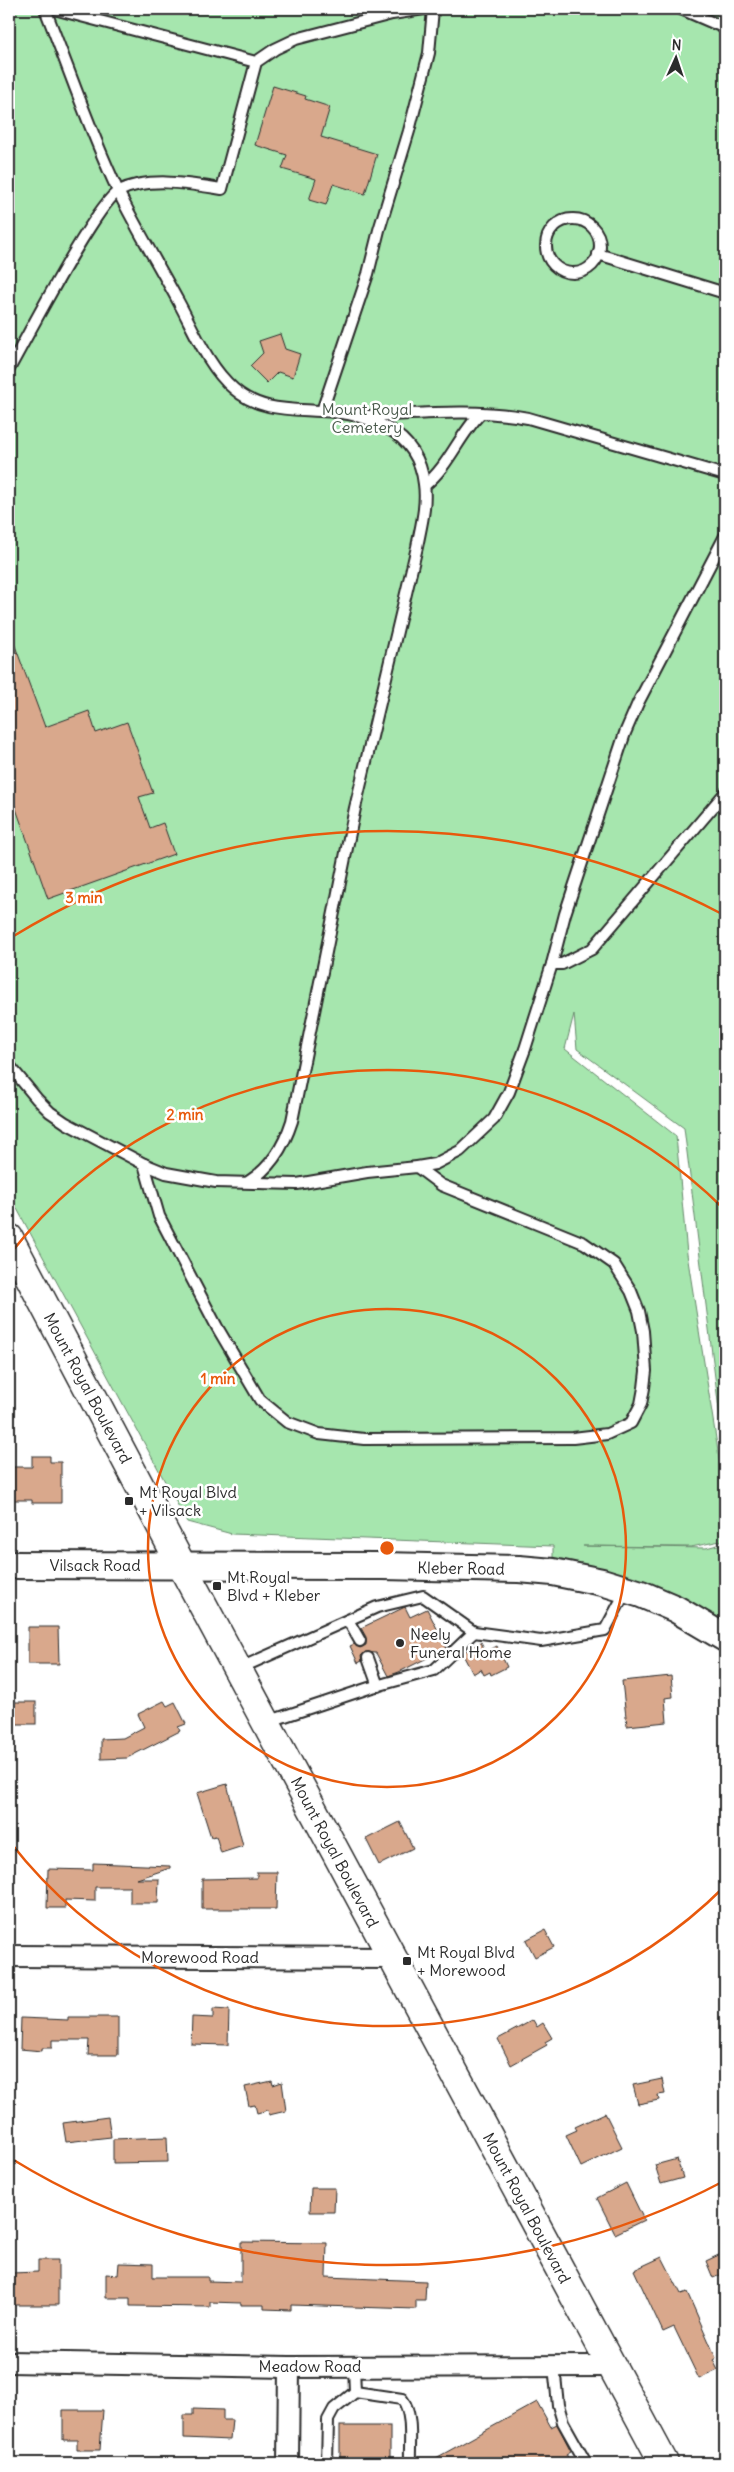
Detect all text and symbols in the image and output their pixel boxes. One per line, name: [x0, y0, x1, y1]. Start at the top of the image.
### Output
north arrow: [652, 32, 702, 82]
text: N: [671, 36, 682, 54]
park label: Mount Royal Cemetery: [322, 399, 412, 437]
text: 3 min: [65, 888, 103, 907]
text: 2 min: [167, 1105, 204, 1124]
street label: Mount Royal Boulevard: [40, 1309, 136, 1467]
text: 1 min: [201, 1369, 236, 1388]
place label: Mt Royal Blvd + Vilsack: [139, 1482, 237, 1520]
marker: Mt Royal Blvd + Vilsack: [123, 1495, 135, 1507]
centre of rings: [378, 1539, 396, 1557]
street label: Vilsack Road: [49, 1555, 141, 1575]
street label: Kleber Road: [417, 1557, 505, 1579]
place label: Mt Royal Blvd + Kleber: [227, 1567, 321, 1605]
marker: Mt Royal Blvd + Kleber: [211, 1580, 223, 1592]
place label: Neely Funeral Home: [410, 1624, 512, 1662]
marker: Neely Funeral Home: [394, 1637, 406, 1649]
street label: Mount Royal Boulevard: [287, 1773, 383, 1931]
place label: Mt Royal Blvd + Morewood: [417, 1942, 515, 1980]
street label: Morewood Road: [141, 1947, 259, 1967]
marker: Mt Royal Blvd + Morewood: [401, 1955, 413, 1967]
street label: Mount Royal Boulevard: [479, 2129, 575, 2287]
street label: Meadow Road: [259, 2356, 361, 2376]

